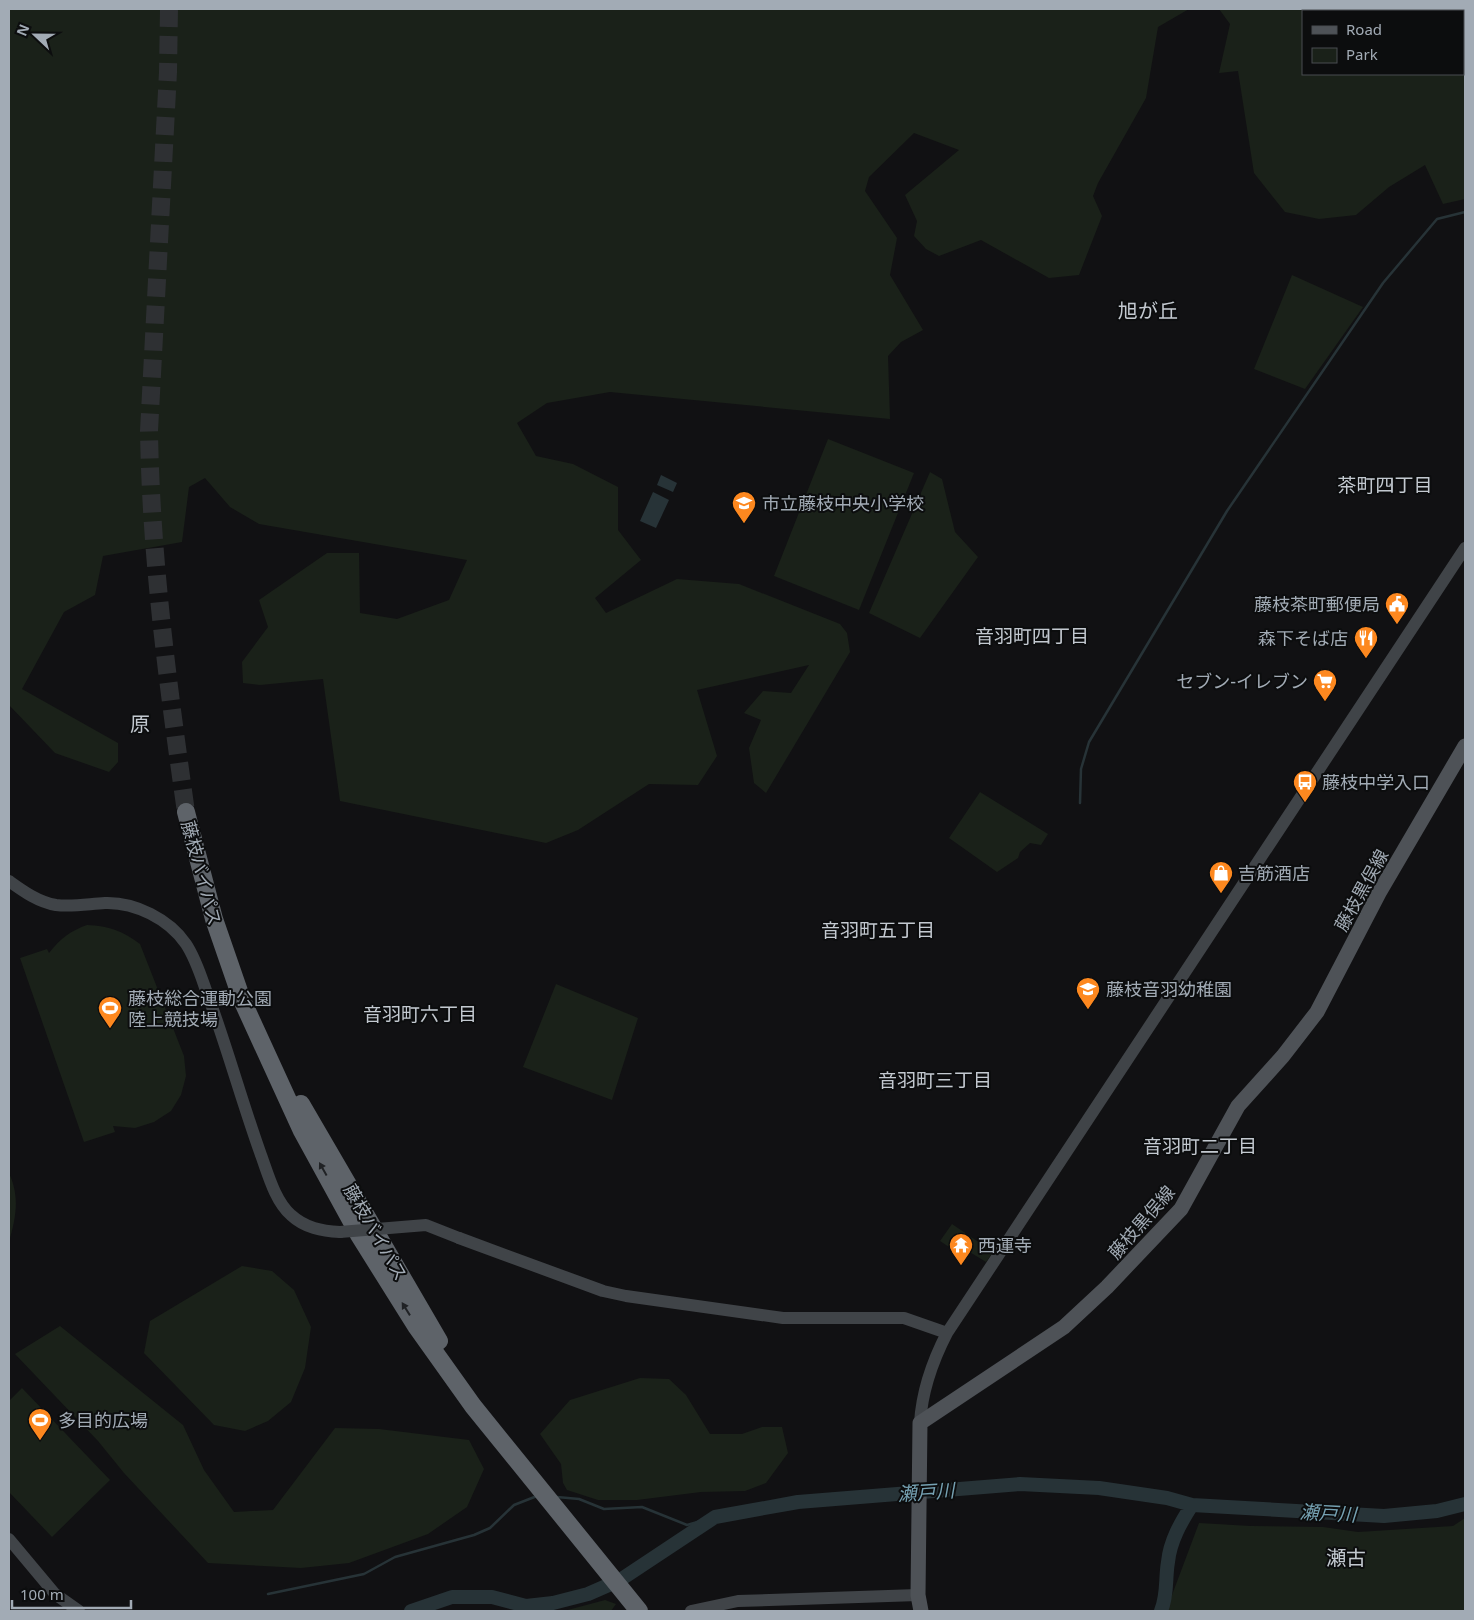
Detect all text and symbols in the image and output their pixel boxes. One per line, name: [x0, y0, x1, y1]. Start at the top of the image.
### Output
north arrow: [10, 10, 60, 60]
legend: [1302, 10, 1464, 75]
text: Road: [1346, 19, 1382, 39]
text: N: [12, 21, 33, 39]
text: Park: [1346, 44, 1378, 64]
district label: 旭が丘: [1118, 297, 1178, 324]
district label: 茶町四丁目: [1337, 472, 1433, 498]
school or university icon: 市立藤枝中央小学校: [731, 490, 757, 524]
place label: 市立藤枝中央小学校: [762, 491, 924, 515]
public building icon: 藤枝茶町郵便局: [1384, 591, 1410, 625]
place label: 藤枝茶町郵便局: [1254, 592, 1380, 616]
district label: 音羽町四丁目: [975, 623, 1089, 649]
restaurant icon: 森下そば店: [1353, 625, 1379, 659]
place label: 森下そば店: [1258, 626, 1348, 650]
supermarket icon: セブン-イレブン: [1312, 668, 1338, 702]
place label: セブン-イレブン: [1176, 669, 1308, 693]
district label: 原: [130, 710, 150, 737]
bus stop icon: 藤枝中学入口: [1292, 769, 1318, 803]
place label: 藤枝中学入口: [1322, 770, 1430, 794]
street label: 藤枝バイパス: [176, 818, 228, 928]
street label: 藤枝黒俣線: [1329, 845, 1393, 935]
shop icon: 吉筋酒店: [1208, 860, 1234, 894]
place label: 吉筋酒店: [1238, 861, 1310, 885]
district label: 音羽町五丁目: [821, 917, 935, 943]
school or university icon: 藤枝音羽幼稚園: [1075, 976, 1101, 1010]
place label: 藤枝音羽幼稚園: [1106, 977, 1232, 1001]
place label: 藤枝総合運動公園 陸上競技場: [128, 986, 272, 1031]
sports icon: 藤枝総合運動公園 陸上競技場: [97, 995, 123, 1029]
district label: 音羽町六丁目: [363, 1001, 477, 1027]
district label: 音羽町三丁目: [878, 1067, 992, 1093]
district label: 音羽町二丁目: [1143, 1133, 1257, 1159]
one-way arrow: [318, 1163, 327, 1176]
street label: 藤枝バイパス: [339, 1179, 413, 1285]
street label: 藤枝黒俣線: [1102, 1180, 1180, 1264]
temple icon: 西運寺: [948, 1232, 974, 1266]
place label: 西運寺: [978, 1233, 1032, 1257]
one-way arrow: [401, 1303, 410, 1316]
sports icon: 多目的広場: [27, 1407, 53, 1441]
place label: 多目的広場: [58, 1408, 148, 1432]
water label: 瀬戸川: [897, 1477, 957, 1507]
water label: 瀬戸川: [1299, 1499, 1359, 1528]
district label: 瀬古: [1326, 1544, 1366, 1571]
scale bar: [12, 1578, 131, 1610]
text: 100 m: [20, 1584, 64, 1604]

